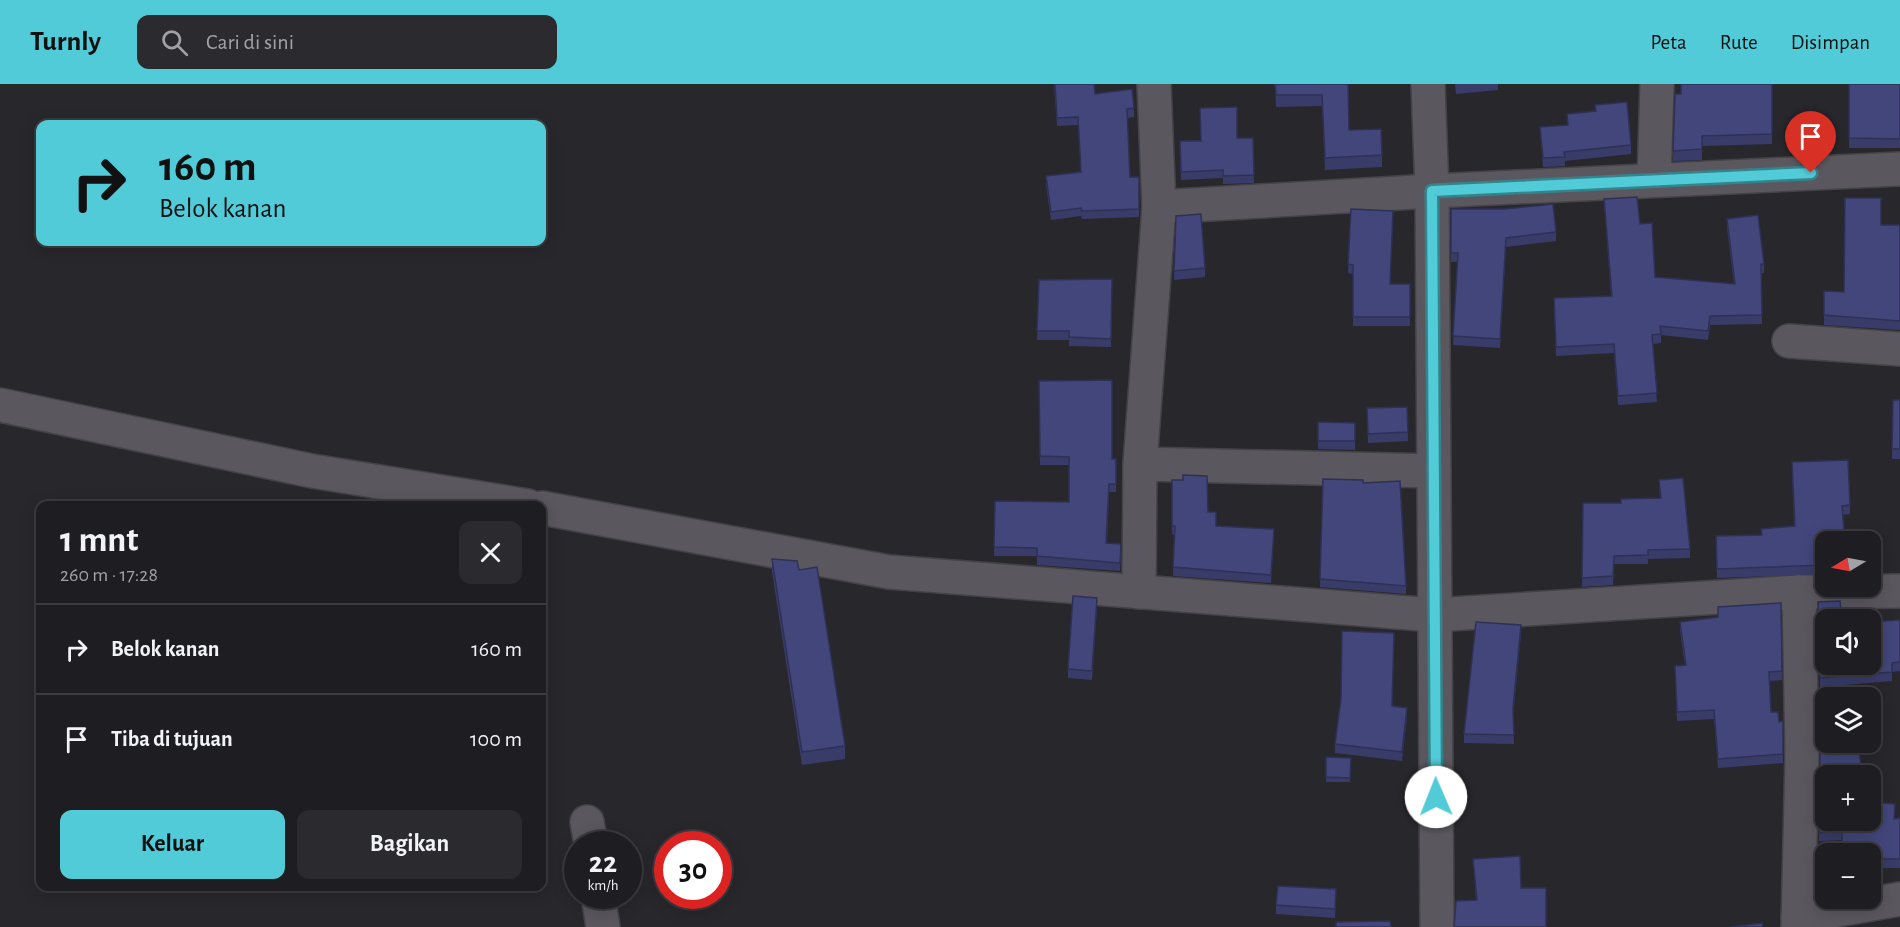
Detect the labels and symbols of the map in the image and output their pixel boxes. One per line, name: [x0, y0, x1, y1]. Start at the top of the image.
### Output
pin: [1785, 111, 1836, 173]
north arrow: [1815, 531, 1881, 597]
position arrow: [1404, 765, 1468, 829]
speed limit sign: 30: [654, 831, 732, 909]

